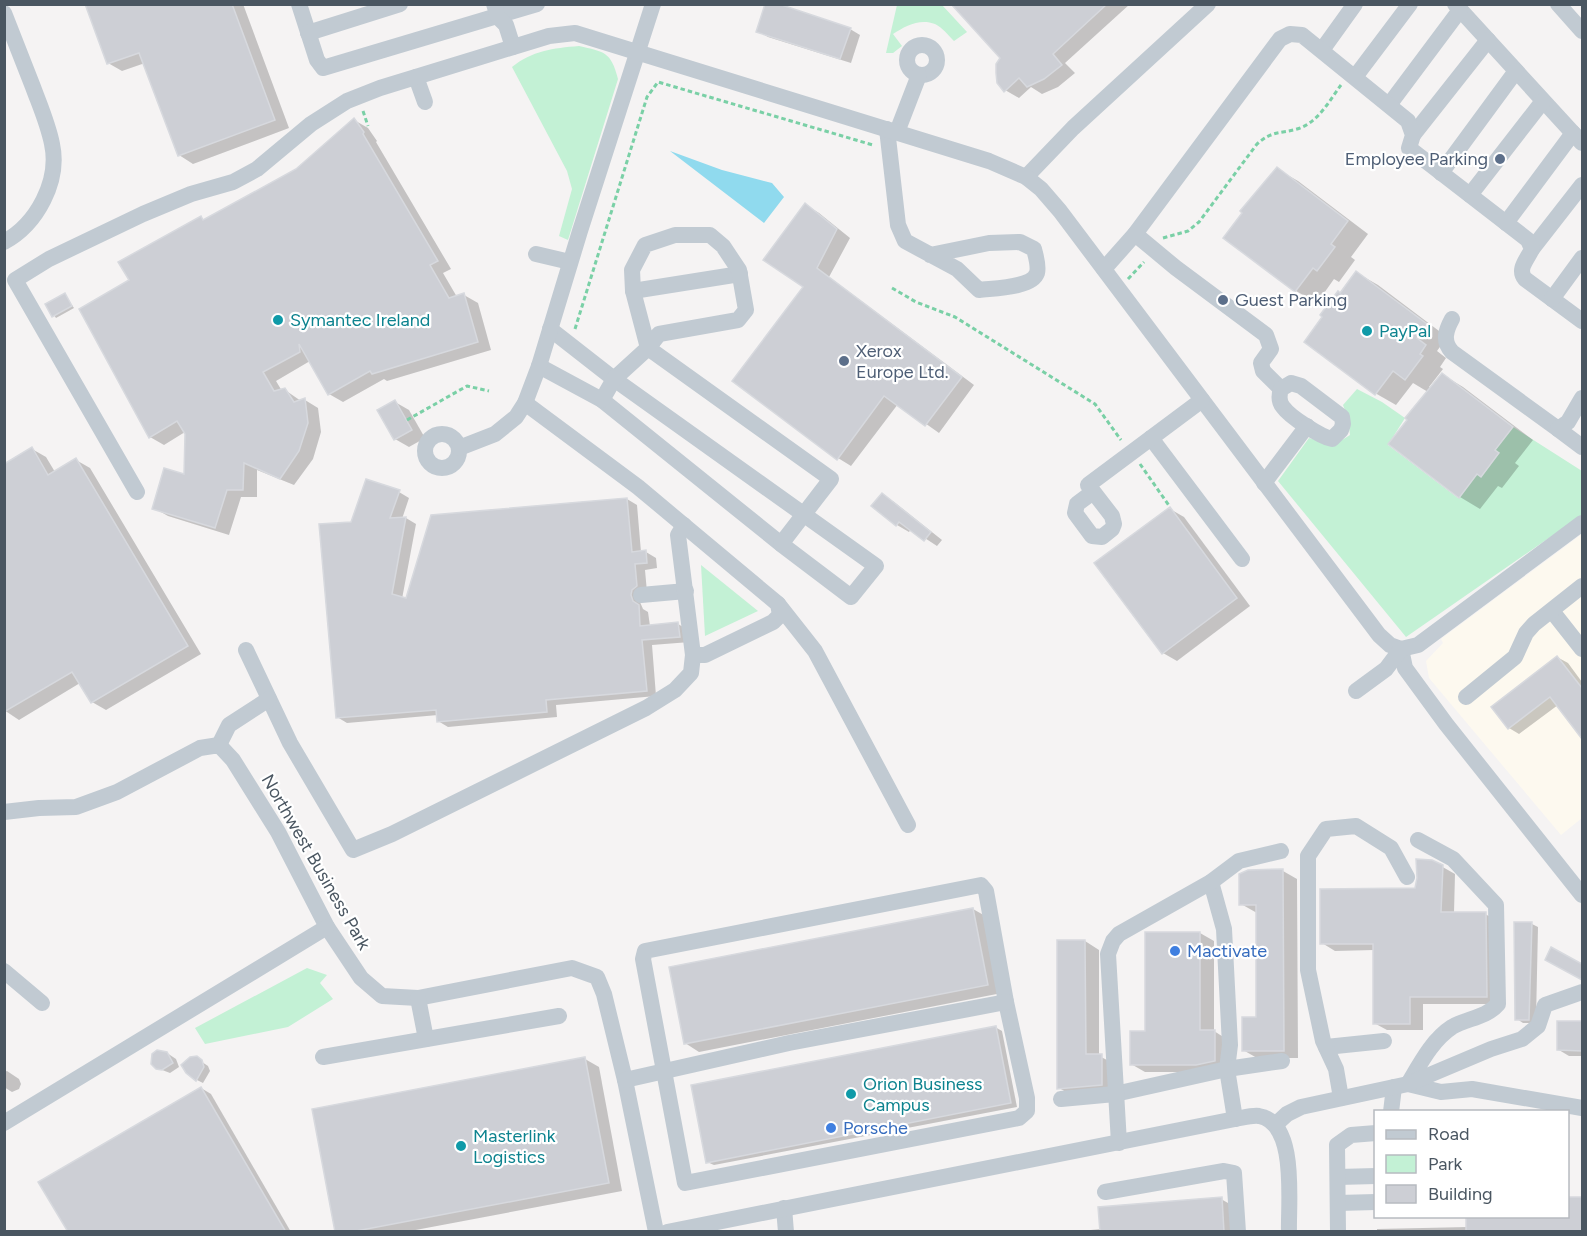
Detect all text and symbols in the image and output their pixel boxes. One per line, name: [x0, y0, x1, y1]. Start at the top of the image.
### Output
place label: Employee Parking: [1345, 148, 1488, 170]
marker: Employee Parking: [1493, 152, 1507, 166]
place label: Guest Parking: [1235, 289, 1347, 311]
marker: Guest Parking: [1216, 293, 1230, 307]
place label: Symantec Ireland: [290, 309, 430, 331]
marker: Symantec Ireland: [271, 313, 285, 327]
place label: PayPal: [1379, 320, 1431, 342]
marker: PayPal: [1360, 324, 1374, 338]
place label: Xerox Europe Ltd.: [856, 340, 949, 383]
marker: Xerox Europe Ltd.: [837, 354, 851, 368]
street label: Northwest Business Park: [257, 770, 376, 954]
place label: Mactivate: [1187, 940, 1267, 962]
marker: Mactivate: [1168, 944, 1182, 958]
place label: Orion Business Campus: [863, 1073, 982, 1116]
marker: Orion Business Campus: [844, 1087, 858, 1101]
legend: [1374, 1110, 1569, 1218]
place label: Porsche: [843, 1117, 908, 1139]
marker: Porsche: [824, 1121, 838, 1135]
text: Road: [1428, 1123, 1469, 1145]
place label: Masterlink Logistics: [473, 1125, 556, 1168]
marker: Masterlink Logistics: [454, 1139, 468, 1153]
text: Park: [1428, 1153, 1463, 1175]
text: Building: [1428, 1183, 1493, 1205]

